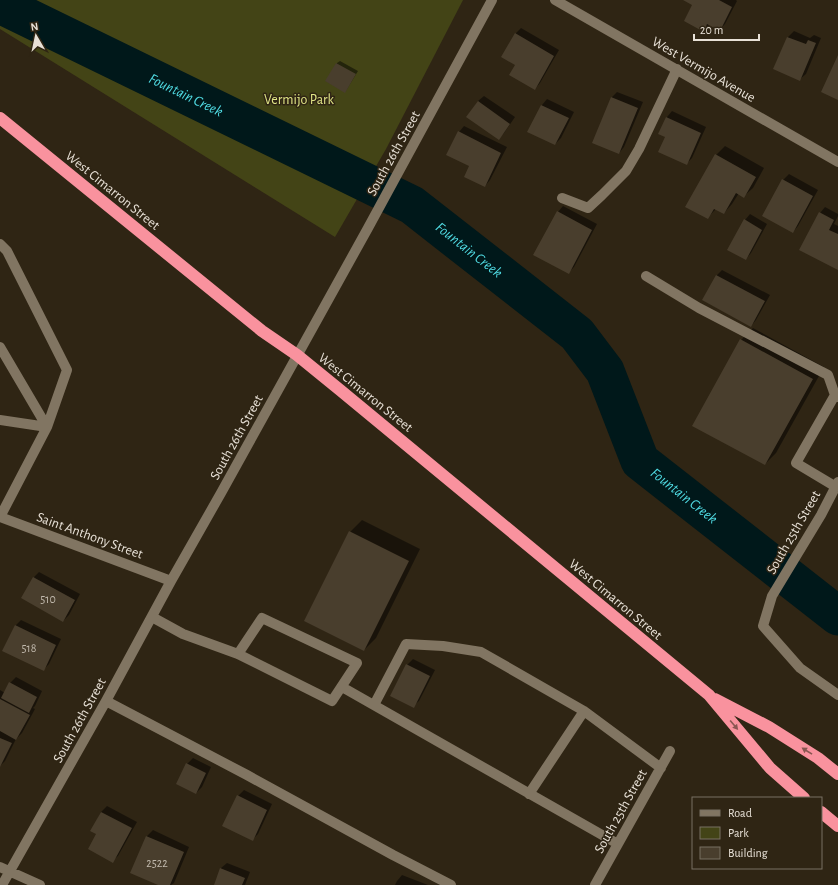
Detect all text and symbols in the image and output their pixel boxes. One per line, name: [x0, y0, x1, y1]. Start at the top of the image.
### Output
north arrow: [16, 16, 56, 56]
scale bar: [694, 16, 759, 42]
text: N: [30, 21, 39, 33]
text: 20 m: [700, 24, 723, 36]
street label: West Vermijo Avenue: [649, 35, 758, 105]
water label: Fountain Creek: [146, 71, 225, 120]
park label: Vermijo Park: [264, 93, 335, 107]
street label: South 26th Street: [365, 108, 423, 198]
street label: West Cimarron Street: [63, 149, 163, 233]
water label: Fountain Creek: [433, 219, 505, 281]
street label: West Cimarron Street: [316, 351, 416, 435]
street label: South 26th Street: [208, 392, 266, 482]
water label: Fountain Creek: [648, 465, 720, 527]
street label: South 25th Street: [764, 488, 824, 577]
street label: Saint Anthony Street: [35, 510, 145, 562]
street label: West Cimarron Street: [566, 557, 665, 643]
house number: 510: [40, 593, 56, 605]
house number: 518: [22, 642, 37, 654]
street label: South 26th Street: [51, 675, 109, 765]
one-way arrow: [729, 720, 738, 730]
one-way arrow: [801, 747, 813, 754]
street label: South 25th Street: [592, 767, 650, 856]
legend: [692, 797, 822, 869]
text: Road: [728, 807, 752, 819]
text: Park: [728, 827, 749, 839]
text: Building: [728, 847, 768, 859]
house number: 2522: [146, 857, 168, 869]

